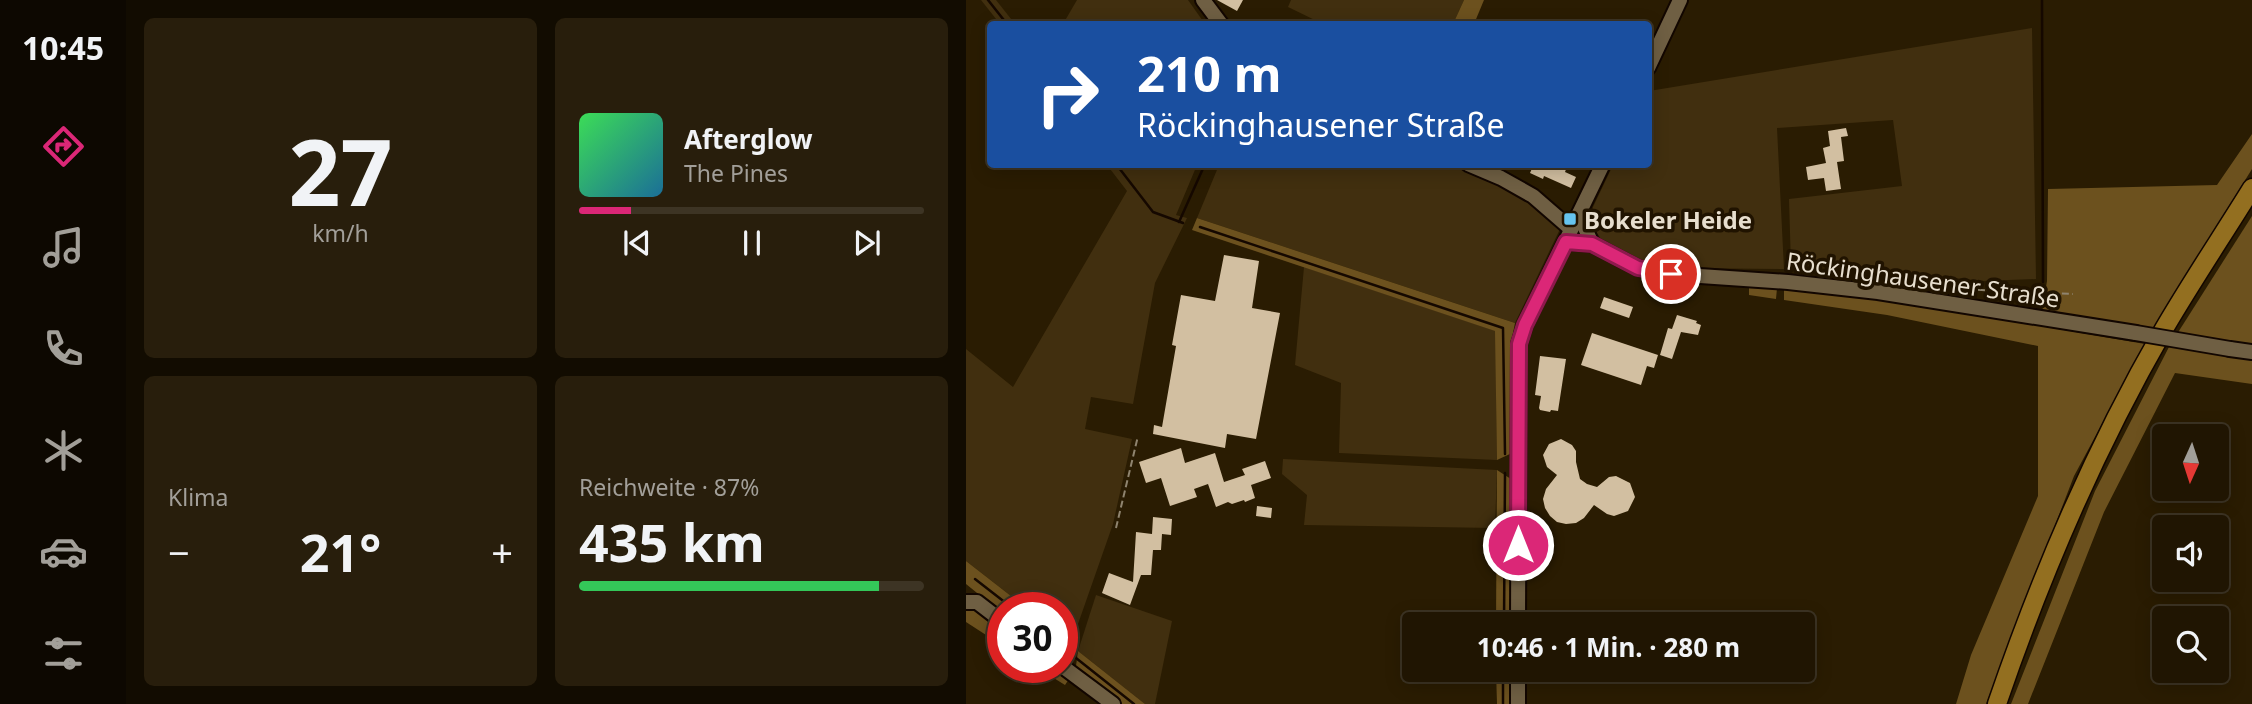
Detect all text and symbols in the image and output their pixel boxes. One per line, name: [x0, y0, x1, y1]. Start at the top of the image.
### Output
text: 10:45: [22, 26, 104, 69]
text: 210 m: [1137, 40, 1282, 106]
icon: right: [1022, 49, 1113, 140]
text: Röckinghausener Straße: [1137, 103, 1505, 146]
text: 27: [288, 109, 393, 233]
text: Afterglow: [684, 121, 812, 157]
icon: directions: [39, 122, 88, 171]
text: The Pines: [684, 157, 788, 189]
place label: Bokeler Heide: [1584, 203, 1752, 236]
marker: Bokeler Heide: [1562, 211, 1578, 227]
text: km/h: [312, 217, 369, 249]
icon: music: [39, 223, 88, 272]
icon: previous: [618, 224, 656, 262]
icon: pause: [733, 224, 771, 262]
icon: next: [848, 224, 886, 262]
street label: Röckinghausener Straße: [1784, 243, 2062, 315]
pin: [1641, 244, 1701, 304]
icon: arrive: [1652, 255, 1690, 293]
icon: phone: [39, 324, 88, 373]
north arrow: [2152, 424, 2230, 500]
map controls: [2152, 424, 2229, 683]
icon: climate: [39, 426, 88, 475]
text: Reichweite · 87%: [579, 471, 759, 503]
text: Klima: [168, 481, 229, 513]
text: 435 km: [579, 506, 765, 577]
position arrow: [1481, 508, 1555, 582]
button: sound: [2152, 515, 2229, 592]
text: 21°: [300, 516, 381, 587]
text: −: [168, 526, 190, 578]
text: +: [491, 526, 513, 578]
icon: car: [39, 527, 88, 576]
speed limit sign: 30: [987, 592, 1078, 683]
button: search: [2152, 606, 2229, 683]
icon: filters: [39, 629, 88, 678]
text: 10:46 · 1 Min. · 280 m: [1477, 629, 1740, 665]

